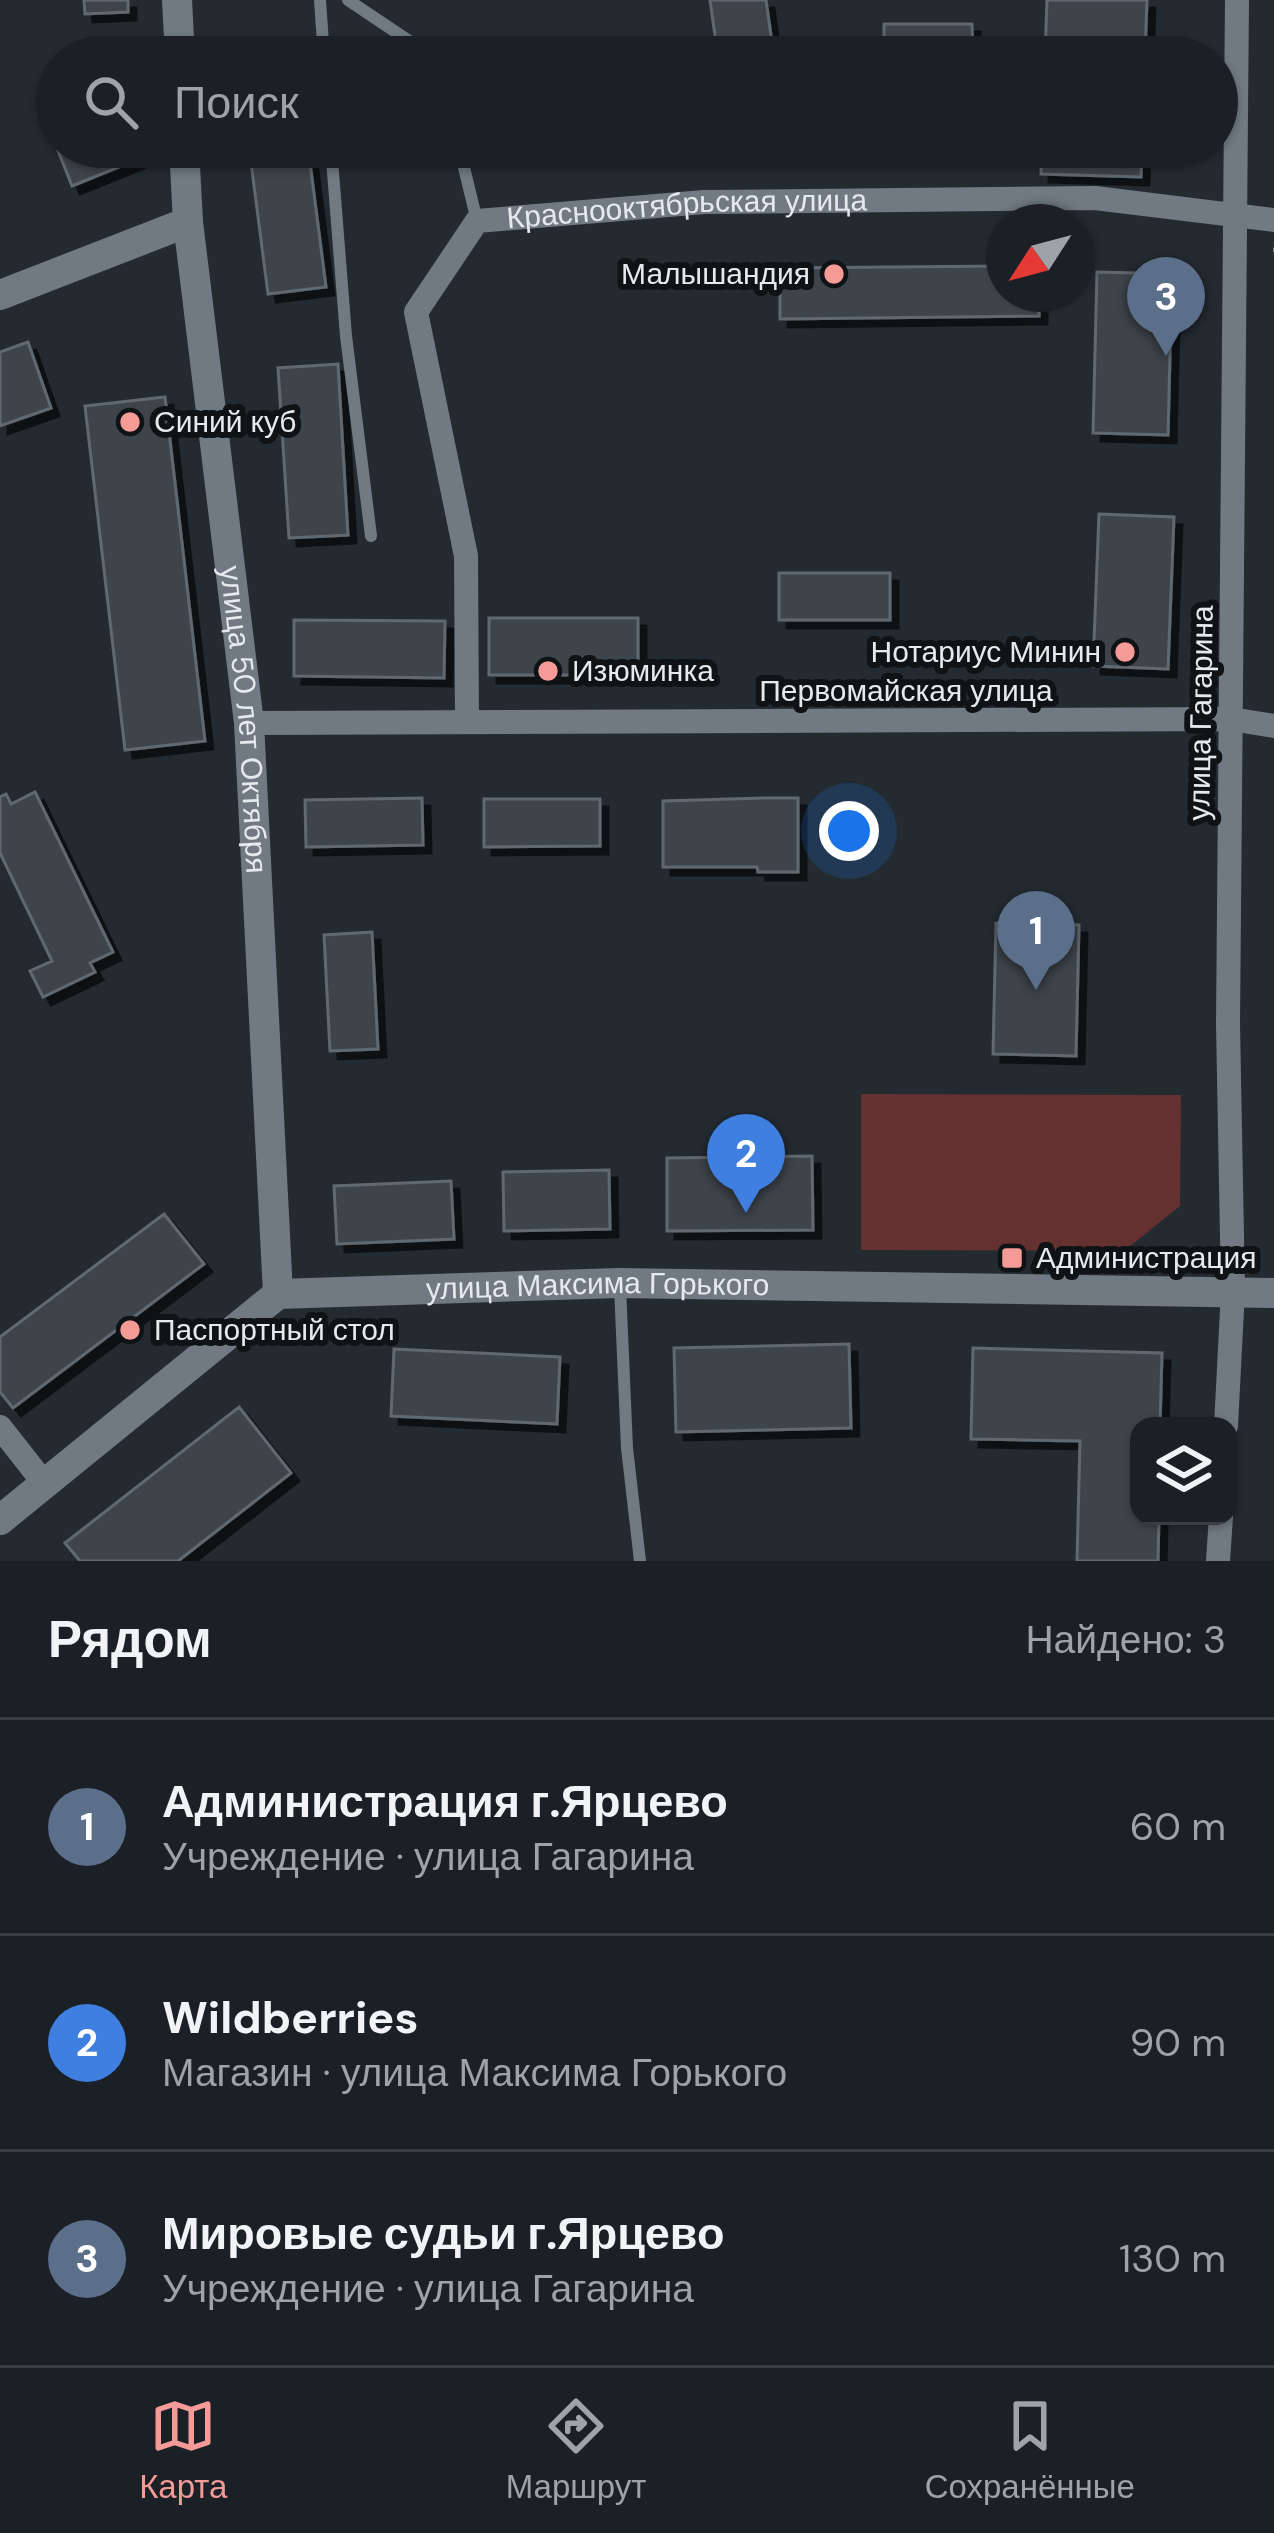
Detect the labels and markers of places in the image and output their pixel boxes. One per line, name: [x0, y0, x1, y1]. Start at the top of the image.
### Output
place label: Малышандия: [621, 254, 810, 293]
pin: 3: [1127, 257, 1205, 356]
marker: Малышандия: [821, 261, 847, 287]
place label: Синий куб: [154, 402, 296, 441]
marker: Синий куб: [117, 409, 143, 435]
place label: Нотариус Минин: [870, 632, 1101, 671]
marker: Нотариус Минин: [1112, 639, 1138, 665]
place label: Изюминка: [572, 651, 714, 690]
marker: Изюминка: [535, 658, 561, 684]
pin: 1: [997, 891, 1075, 990]
pin: 2: [707, 1114, 785, 1213]
place label: Администрация: [1036, 1238, 1257, 1277]
marker: Администрация: [999, 1245, 1025, 1271]
place label: Паспортный стол: [154, 1310, 395, 1349]
marker: Паспортный стол: [117, 1317, 143, 1343]

